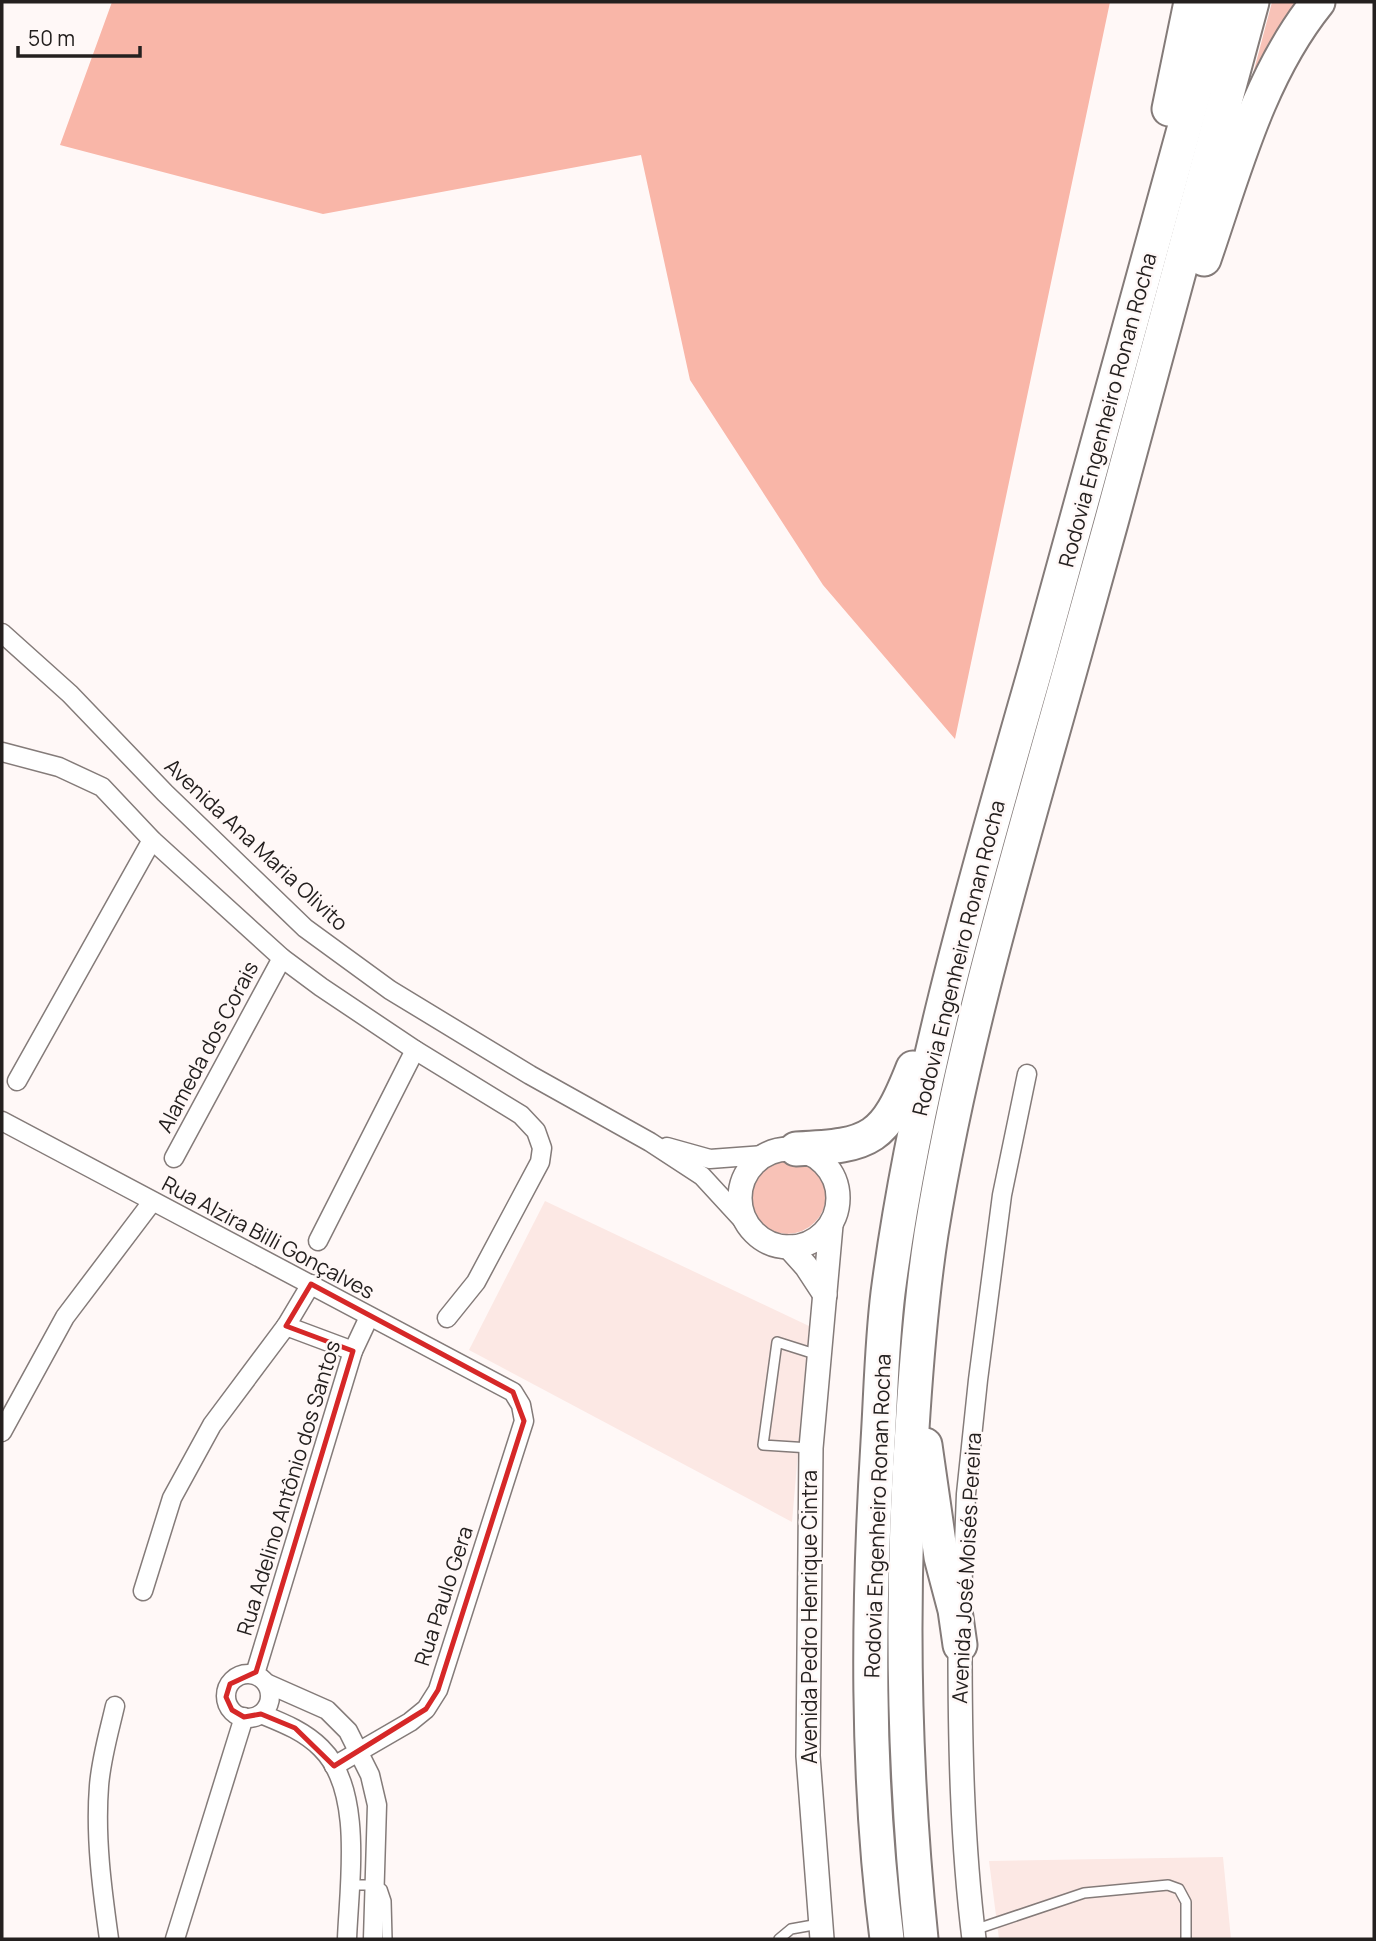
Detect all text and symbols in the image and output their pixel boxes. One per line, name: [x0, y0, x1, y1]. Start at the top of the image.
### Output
scale bar: [18, 14, 140, 58]
text: 50 m: [28, 24, 75, 52]
street label: Rodovia Engenheiro Ronan Rocha: [1052, 249, 1163, 570]
street label: Avenida Ana Maria Olivito: [159, 752, 354, 937]
street label: Rodovia Engenheiro Ronan Rocha: [905, 797, 1011, 1119]
street label: Alameda dos Corais: [150, 956, 264, 1137]
street label: Rua Alzira Billi Gonçalves: [157, 1169, 380, 1305]
street label: Rua Adelino Antônio dos Santos: [230, 1337, 346, 1639]
street label: Rodovia Engenheiro Ronan Rocha: [857, 1353, 897, 1679]
street label: Avenida José Moisés Pereira: [945, 1432, 987, 1704]
street label: Avenida Pedro Henrique Cintra: [795, 1470, 823, 1764]
street label: Rua Paulo Gera: [407, 1522, 479, 1669]

